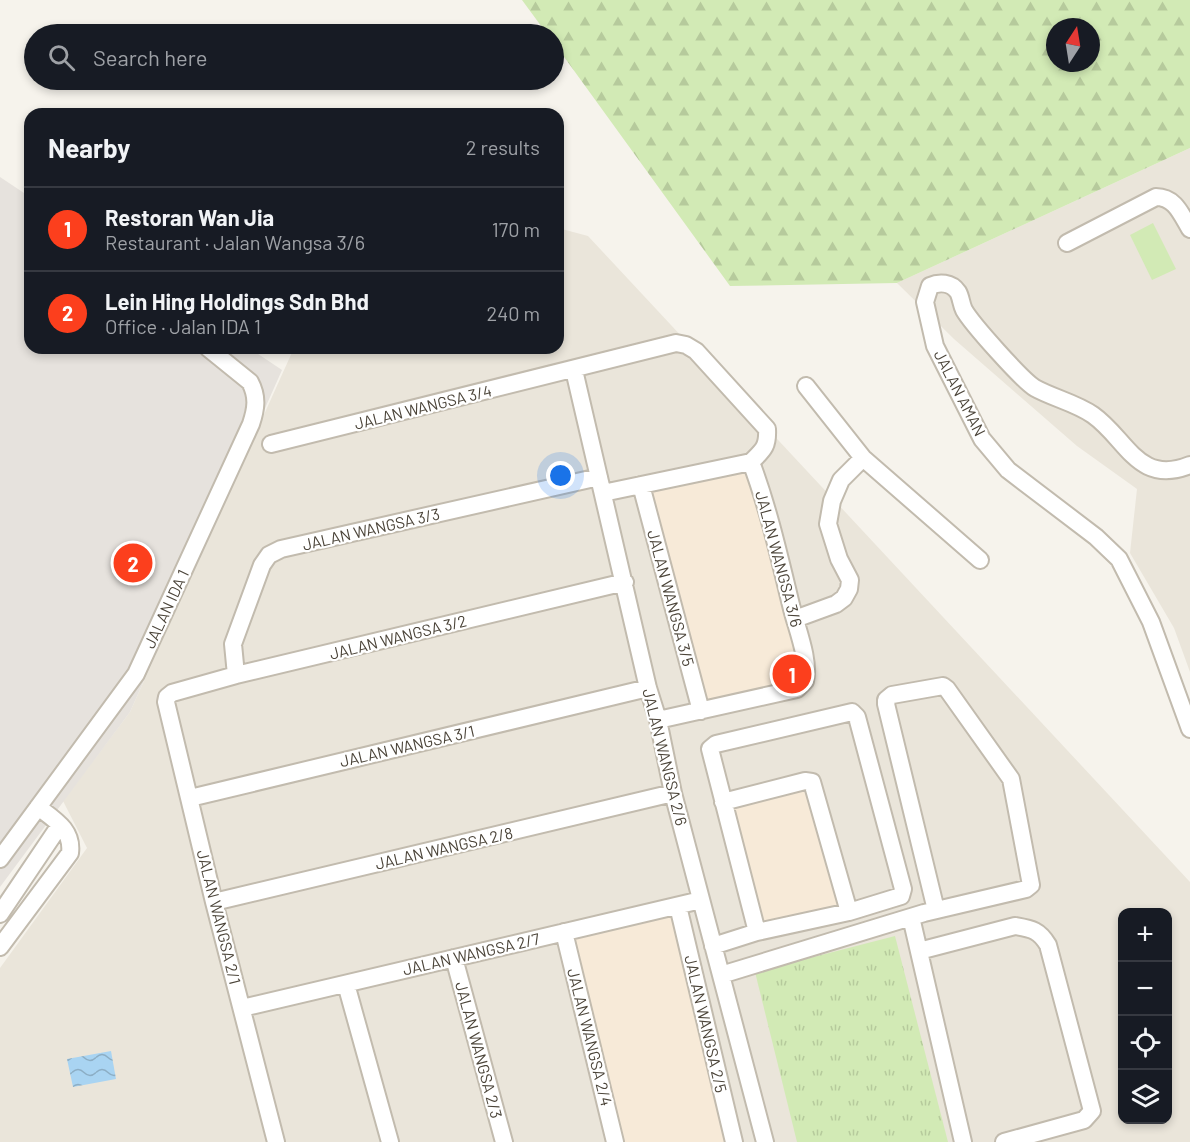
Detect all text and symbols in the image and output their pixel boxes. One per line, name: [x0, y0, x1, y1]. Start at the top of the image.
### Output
north arrow: [1046, 18, 1100, 72]
search box: [24, 24, 564, 90]
icon: search: [45, 41, 78, 74]
text: Search here: [93, 44, 207, 70]
text: Nearby: [48, 132, 130, 163]
text: 2 results: [466, 135, 540, 159]
text: Restoran Wan Jia: [105, 204, 274, 230]
text: 1: [64, 217, 71, 241]
text: 170 m: [492, 217, 540, 241]
text: Restaurant · Jalan Wangsa 3/6: [105, 230, 365, 254]
text: Lein Hing Holdings Sdn Bhd: [105, 288, 369, 314]
text: 2: [62, 301, 73, 325]
text: 240 m: [486, 301, 540, 325]
text: Office · Jalan IDA 1: [105, 314, 261, 338]
street label: JALAN AMAN: [931, 347, 990, 439]
street label: JALAN WANGSA 3/4: [352, 380, 494, 433]
your location: [546, 461, 575, 490]
street label: JALAN WANGSA 3/6: [752, 489, 807, 629]
street label: JALAN WANGSA 3/3: [300, 503, 441, 554]
street label: JALAN WANGSA 3/5: [644, 528, 699, 668]
pin: 2: [114, 540, 152, 586]
street label: JALAN IDA 1: [139, 566, 192, 651]
street label: JALAN WANGSA 3/2: [327, 610, 468, 663]
pin: 1: [772, 652, 812, 696]
street label: JALAN WANGSA 2/6: [639, 686, 692, 827]
street label: JALAN WANGSA 3/1: [338, 721, 476, 770]
street label: JALAN WANGSA 2/8: [373, 822, 515, 873]
street label: JALAN WANGSA 2/1: [194, 848, 245, 986]
map controls: [1118, 908, 1172, 1124]
button: +: [1118, 908, 1172, 962]
street label: JALAN WANGSA 2/7: [401, 928, 542, 979]
street label: JALAN WANGSA 2/5: [681, 953, 732, 1095]
button: −: [1118, 962, 1172, 1016]
street label: JALAN WANGSA 2/4: [564, 966, 617, 1108]
street label: JALAN WANGSA 2/3: [452, 979, 507, 1120]
button: locate: [1118, 1016, 1172, 1070]
button: layers: [1118, 1070, 1172, 1124]

